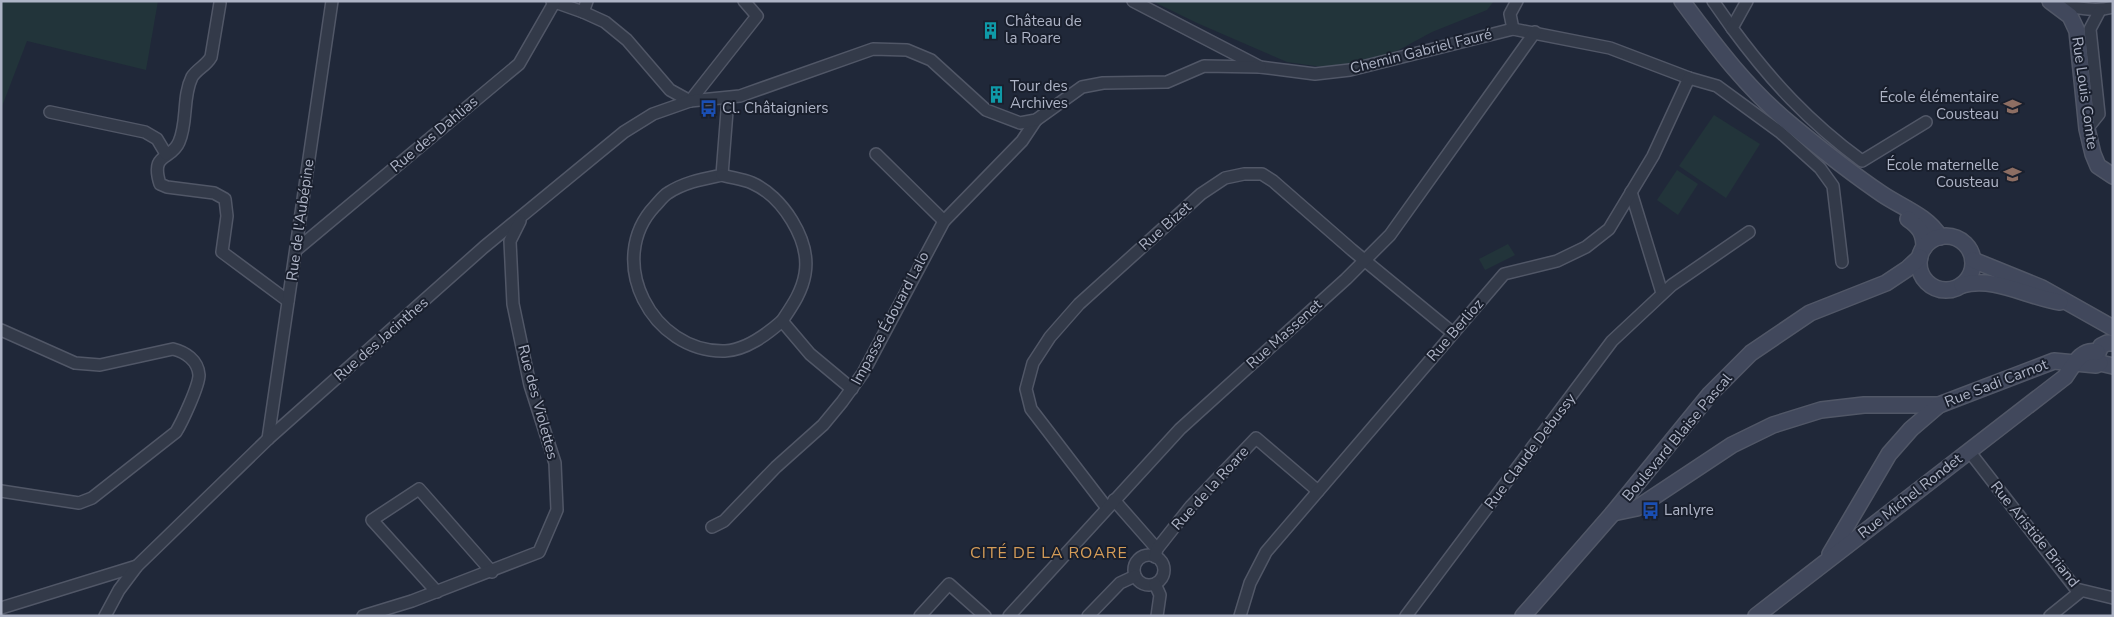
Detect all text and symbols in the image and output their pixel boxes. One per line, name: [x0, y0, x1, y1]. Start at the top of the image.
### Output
place label: Château de la Roare: [1005, 11, 1082, 48]
building icon: Château de la Roare: [981, 20, 1001, 40]
street label: Chemin Gabriel Fauré: [1348, 24, 1494, 78]
street label: Rue Louis Comte: [2067, 35, 2103, 151]
place label: Tour des Archives: [1010, 76, 1068, 113]
building icon: Tour des Archives: [986, 85, 1006, 105]
place label: École élémentaire Cousteau: [1879, 87, 1999, 124]
street label: Rue des Dahlias: [386, 91, 482, 177]
school or university icon: École élémentaire Cousteau: [2003, 96, 2023, 116]
bus stop icon: Cl. Châtaigniers: [698, 98, 718, 118]
place label: Cl. Châtaigniers: [722, 98, 829, 118]
place label: École maternelle Cousteau: [1886, 155, 1999, 192]
street label: Rue de l'Aubépine: [282, 158, 318, 282]
school or university icon: École maternelle Cousteau: [2003, 164, 2023, 184]
street label: Rue Bizet: [1135, 197, 1196, 255]
street label: Impasse Édouard Lalo: [846, 248, 934, 388]
street label: Rue des Jacinthes: [330, 292, 432, 386]
street label: Rue Massenet: [1242, 294, 1327, 373]
street label: Rue Berlioz: [1422, 294, 1488, 366]
street label: Rue des Violettes: [513, 342, 563, 462]
street label: Rue Sadi Carnot: [1942, 354, 2051, 412]
street label: Boulevard Blaise Pascal: [1618, 368, 1737, 505]
street label: Rue Claude Debussy: [1480, 389, 1580, 513]
street label: Rue de la Roare: [1167, 442, 1253, 534]
street label: Rue Michel Rondet: [1854, 449, 1967, 543]
street label: Rue Aristide Briand: [1986, 477, 2084, 591]
bus stop icon: Lanlyre: [1640, 500, 1660, 520]
place label: Lanlyre: [1664, 500, 1714, 520]
district label: CITÉ DE LA ROARE: [970, 542, 1128, 564]

